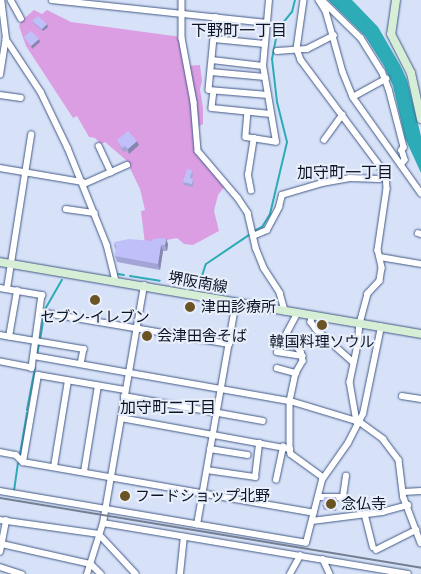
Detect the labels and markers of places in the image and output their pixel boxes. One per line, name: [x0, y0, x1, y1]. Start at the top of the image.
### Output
marker: セブン-イレブン: [89, 294, 101, 306]
place label: 津田診療所: [201, 298, 276, 316]
marker: 津田診療所: [183, 300, 197, 314]
place label: セブン-イレブン: [40, 308, 150, 326]
marker: 韓国料理ソウル: [316, 319, 328, 331]
place label: 会津田舎そば: [157, 327, 247, 345]
marker: 会津田舎そば: [141, 330, 153, 342]
place label: 韓国料理ソウル: [270, 333, 374, 351]
place label: フードショップ北野: [135, 487, 270, 505]
marker: フードショップ北野: [119, 490, 131, 502]
place label: 念仏寺: [341, 495, 386, 513]
marker: 念仏寺: [325, 498, 337, 510]

